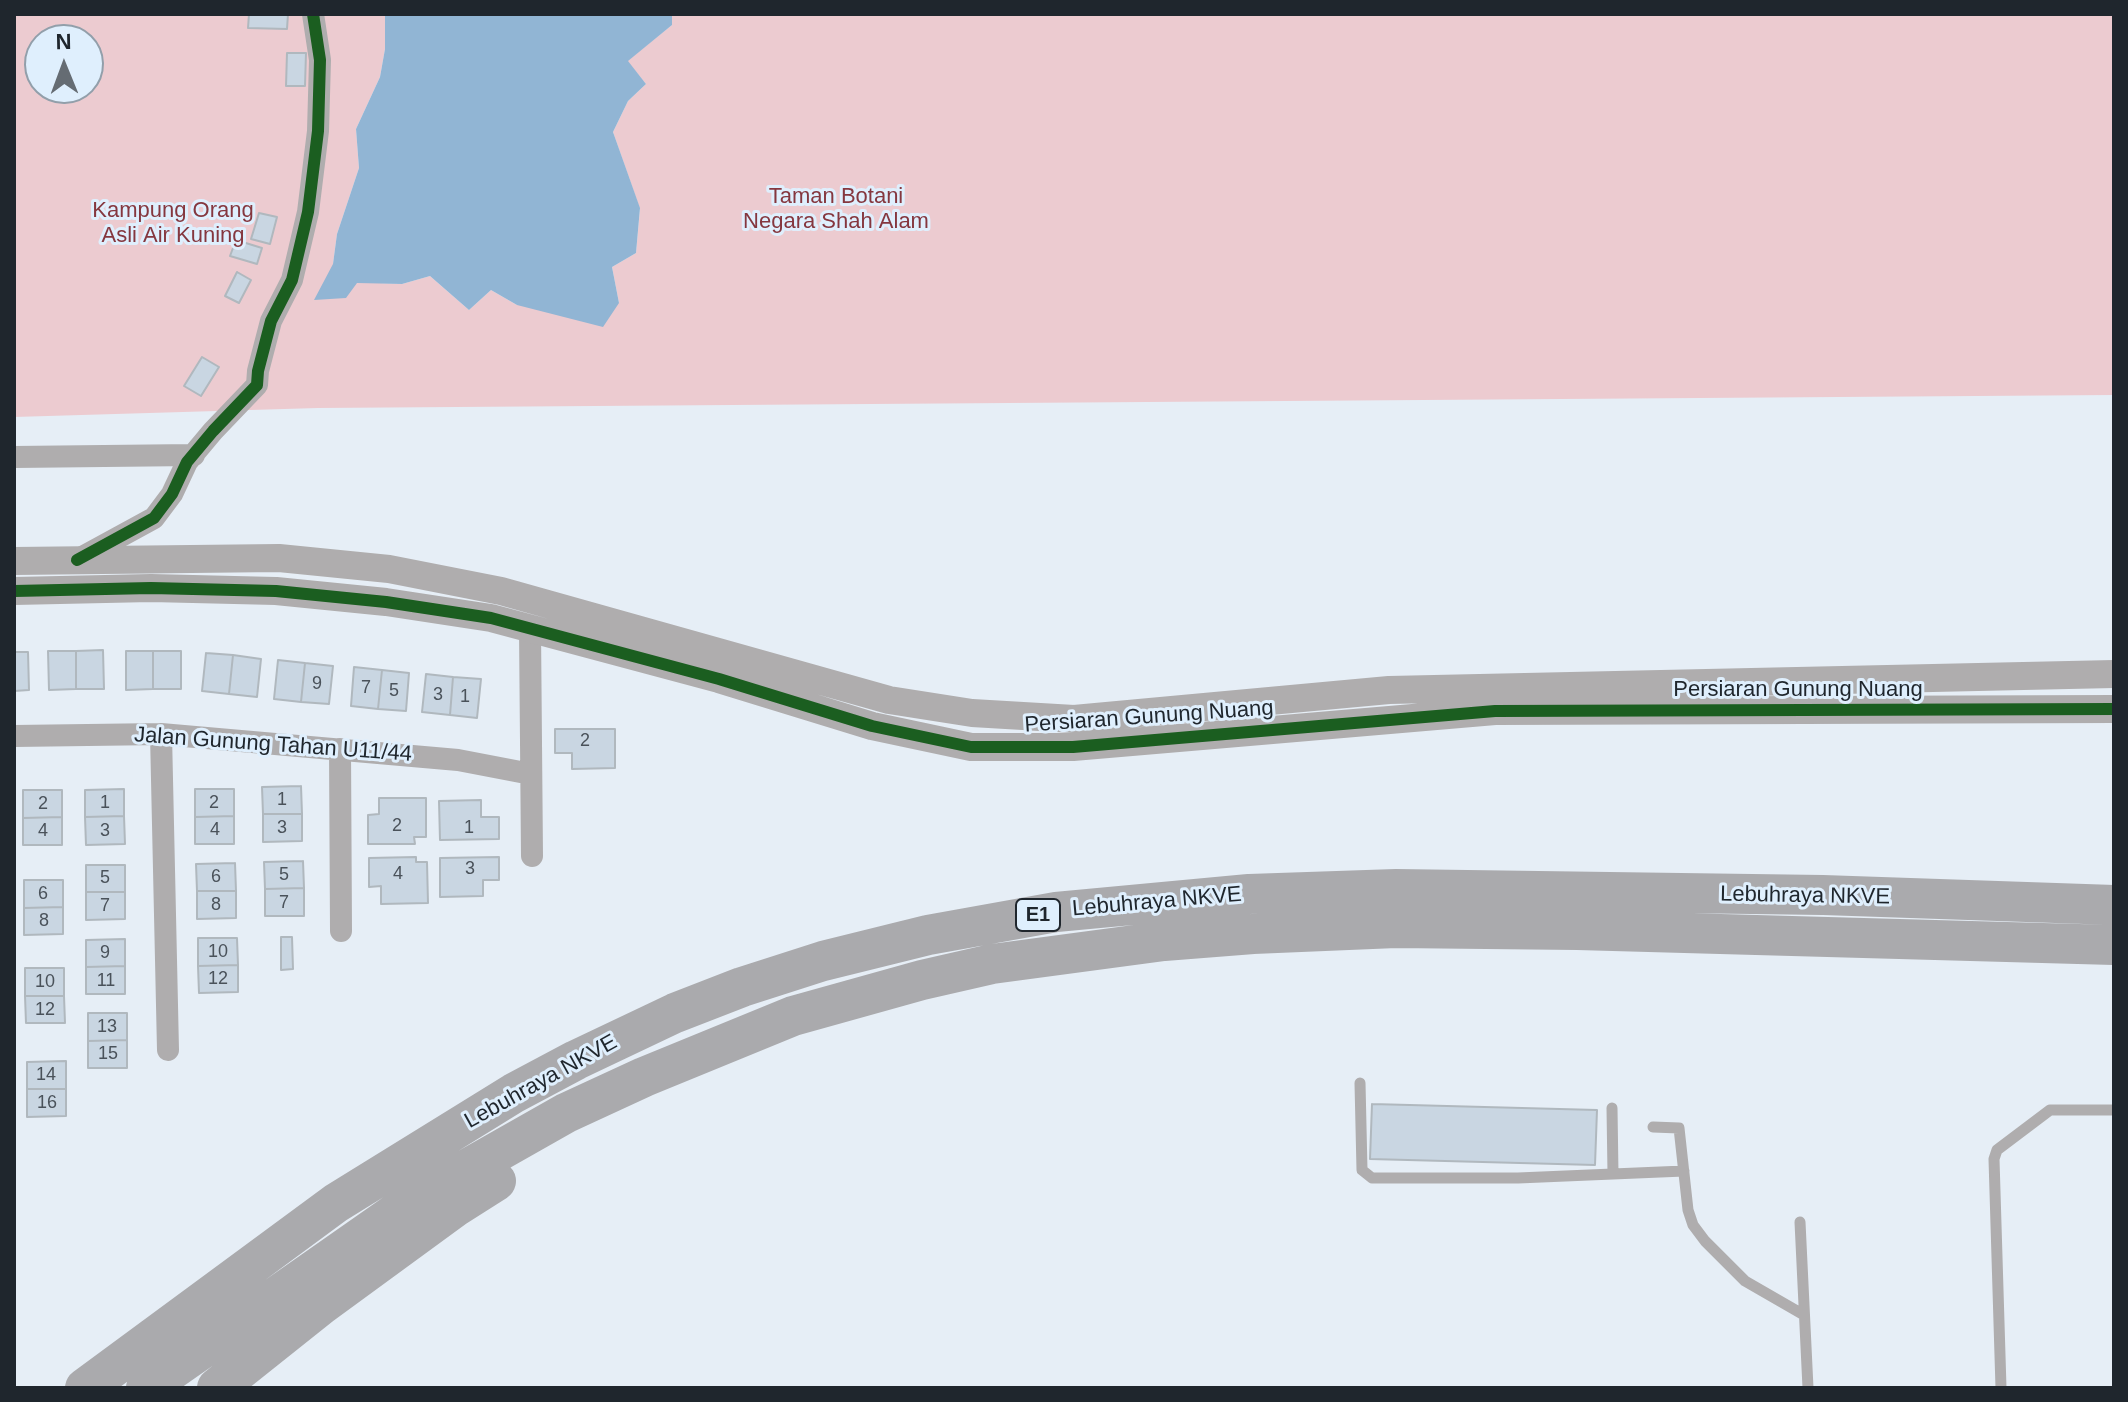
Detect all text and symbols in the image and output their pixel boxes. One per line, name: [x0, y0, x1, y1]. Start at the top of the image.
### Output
north arrow: [24, 24, 104, 104]
text: N: [55, 29, 72, 54]
park label: Taman Botani Negara Shah Alam: [743, 184, 929, 236]
park label: Kampung Orang Asli Air Kuning: [92, 198, 254, 250]
house number: 9: [312, 673, 322, 695]
house number: 7: [361, 677, 371, 699]
street label: Persiaran Gunung Nuang: [1673, 677, 1923, 703]
house number: 5: [389, 680, 399, 702]
house number: 3: [433, 684, 443, 706]
house number: 1: [460, 686, 470, 708]
street label: Persiaran Gunung Nuang: [1024, 695, 1274, 739]
street label: Jalan Gunung Tahan U11/44: [133, 722, 413, 768]
house number: 2: [580, 730, 590, 752]
house number: 1: [277, 789, 287, 811]
house number: 1: [100, 792, 110, 814]
house number: 2: [209, 792, 219, 814]
house number: 2: [38, 793, 48, 815]
house number: 2: [392, 815, 402, 837]
house number: 3: [277, 817, 287, 839]
house number: 1: [464, 817, 474, 839]
house number: 4: [210, 819, 220, 841]
house number: 4: [38, 820, 48, 842]
house number: 3: [100, 820, 110, 842]
house number: 3: [465, 858, 475, 880]
house number: 4: [393, 863, 403, 885]
house number: 5: [279, 864, 289, 886]
house number: 6: [211, 866, 221, 888]
house number: 5: [100, 867, 110, 889]
street label: Lebuhraya NKVE: [1071, 881, 1243, 923]
street label: Lebuhraya NKVE: [1720, 881, 1890, 911]
house number: 6: [38, 883, 48, 905]
house number: 7: [279, 892, 289, 914]
house number: 8: [211, 894, 221, 916]
house number: 7: [100, 895, 110, 917]
road number: E1: [1016, 899, 1060, 931]
house number: 8: [39, 910, 49, 932]
house number: 10: [208, 941, 228, 963]
house number: 9: [100, 942, 110, 964]
house number: 12: [208, 968, 228, 990]
house number: 11: [97, 970, 115, 992]
house number: 10: [35, 971, 55, 993]
house number: 12: [35, 999, 55, 1021]
house number: 13: [97, 1016, 117, 1038]
street label: Lebuhraya NKVE: [460, 1029, 622, 1135]
house number: 15: [98, 1043, 118, 1065]
house number: 14: [36, 1064, 56, 1086]
house number: 16: [37, 1092, 57, 1114]

